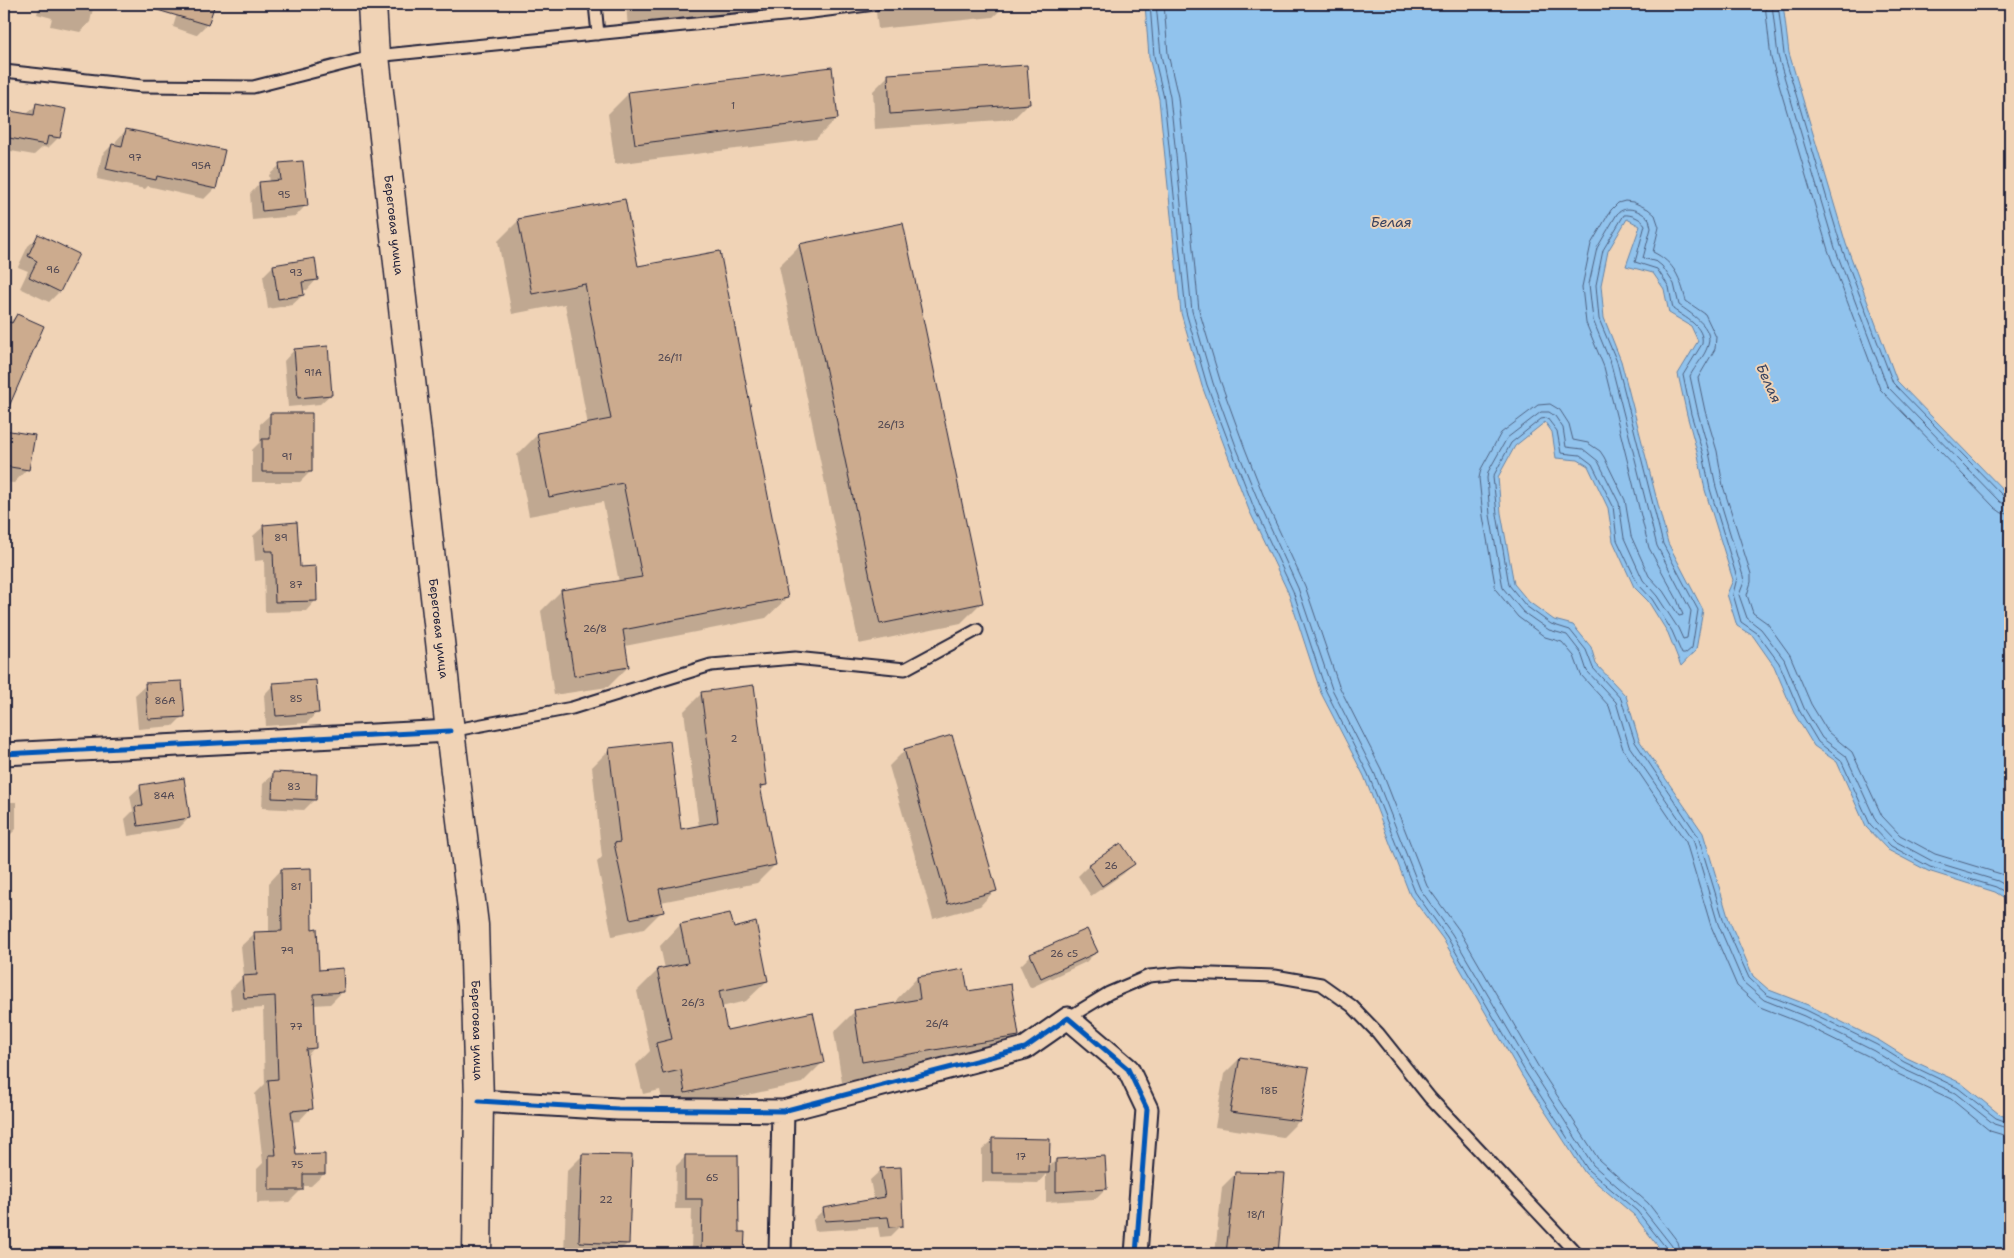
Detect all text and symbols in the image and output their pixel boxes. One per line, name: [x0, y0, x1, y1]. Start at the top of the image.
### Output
house number: 1: [731, 99, 735, 112]
house number: 97: [128, 151, 142, 164]
house number: 95А: [191, 159, 211, 172]
street label: Береговая улица: [380, 174, 407, 276]
house number: 95: [278, 188, 290, 201]
water label: Белая: [1370, 213, 1412, 231]
house number: 96: [46, 263, 60, 276]
house number: 93: [289, 266, 303, 279]
house number: 26/11: [658, 351, 682, 364]
water label: Белая: [1752, 361, 1786, 406]
house number: 91А: [304, 366, 322, 379]
house number: 26/13: [877, 418, 905, 431]
house number: 91: [282, 450, 292, 463]
house number: 89: [274, 531, 288, 544]
street label: Береговая улица: [425, 577, 452, 680]
house number: 87: [289, 578, 303, 591]
house number: 26/8: [583, 622, 607, 635]
house number: 85: [290, 692, 302, 705]
house number: 86А: [155, 694, 175, 707]
house number: 2: [731, 732, 738, 745]
house number: 83: [287, 780, 301, 793]
house number: 84А: [154, 789, 174, 802]
house number: 26: [1104, 859, 1118, 872]
house number: 81: [291, 880, 301, 893]
house number: 79: [280, 944, 294, 957]
house number: 26 с5: [1050, 947, 1078, 960]
street label: Береговая улица: [468, 980, 486, 1081]
house number: 26/3: [681, 996, 705, 1009]
house number: 26/4: [925, 1017, 949, 1030]
house number: 77: [289, 1020, 303, 1033]
house number: 18Б: [1260, 1084, 1278, 1097]
house number: 17: [1016, 1150, 1026, 1163]
house number: 75: [291, 1158, 303, 1171]
house number: 65: [706, 1171, 718, 1184]
house number: 22: [599, 1193, 613, 1206]
house number: 18/1: [1247, 1208, 1265, 1221]

